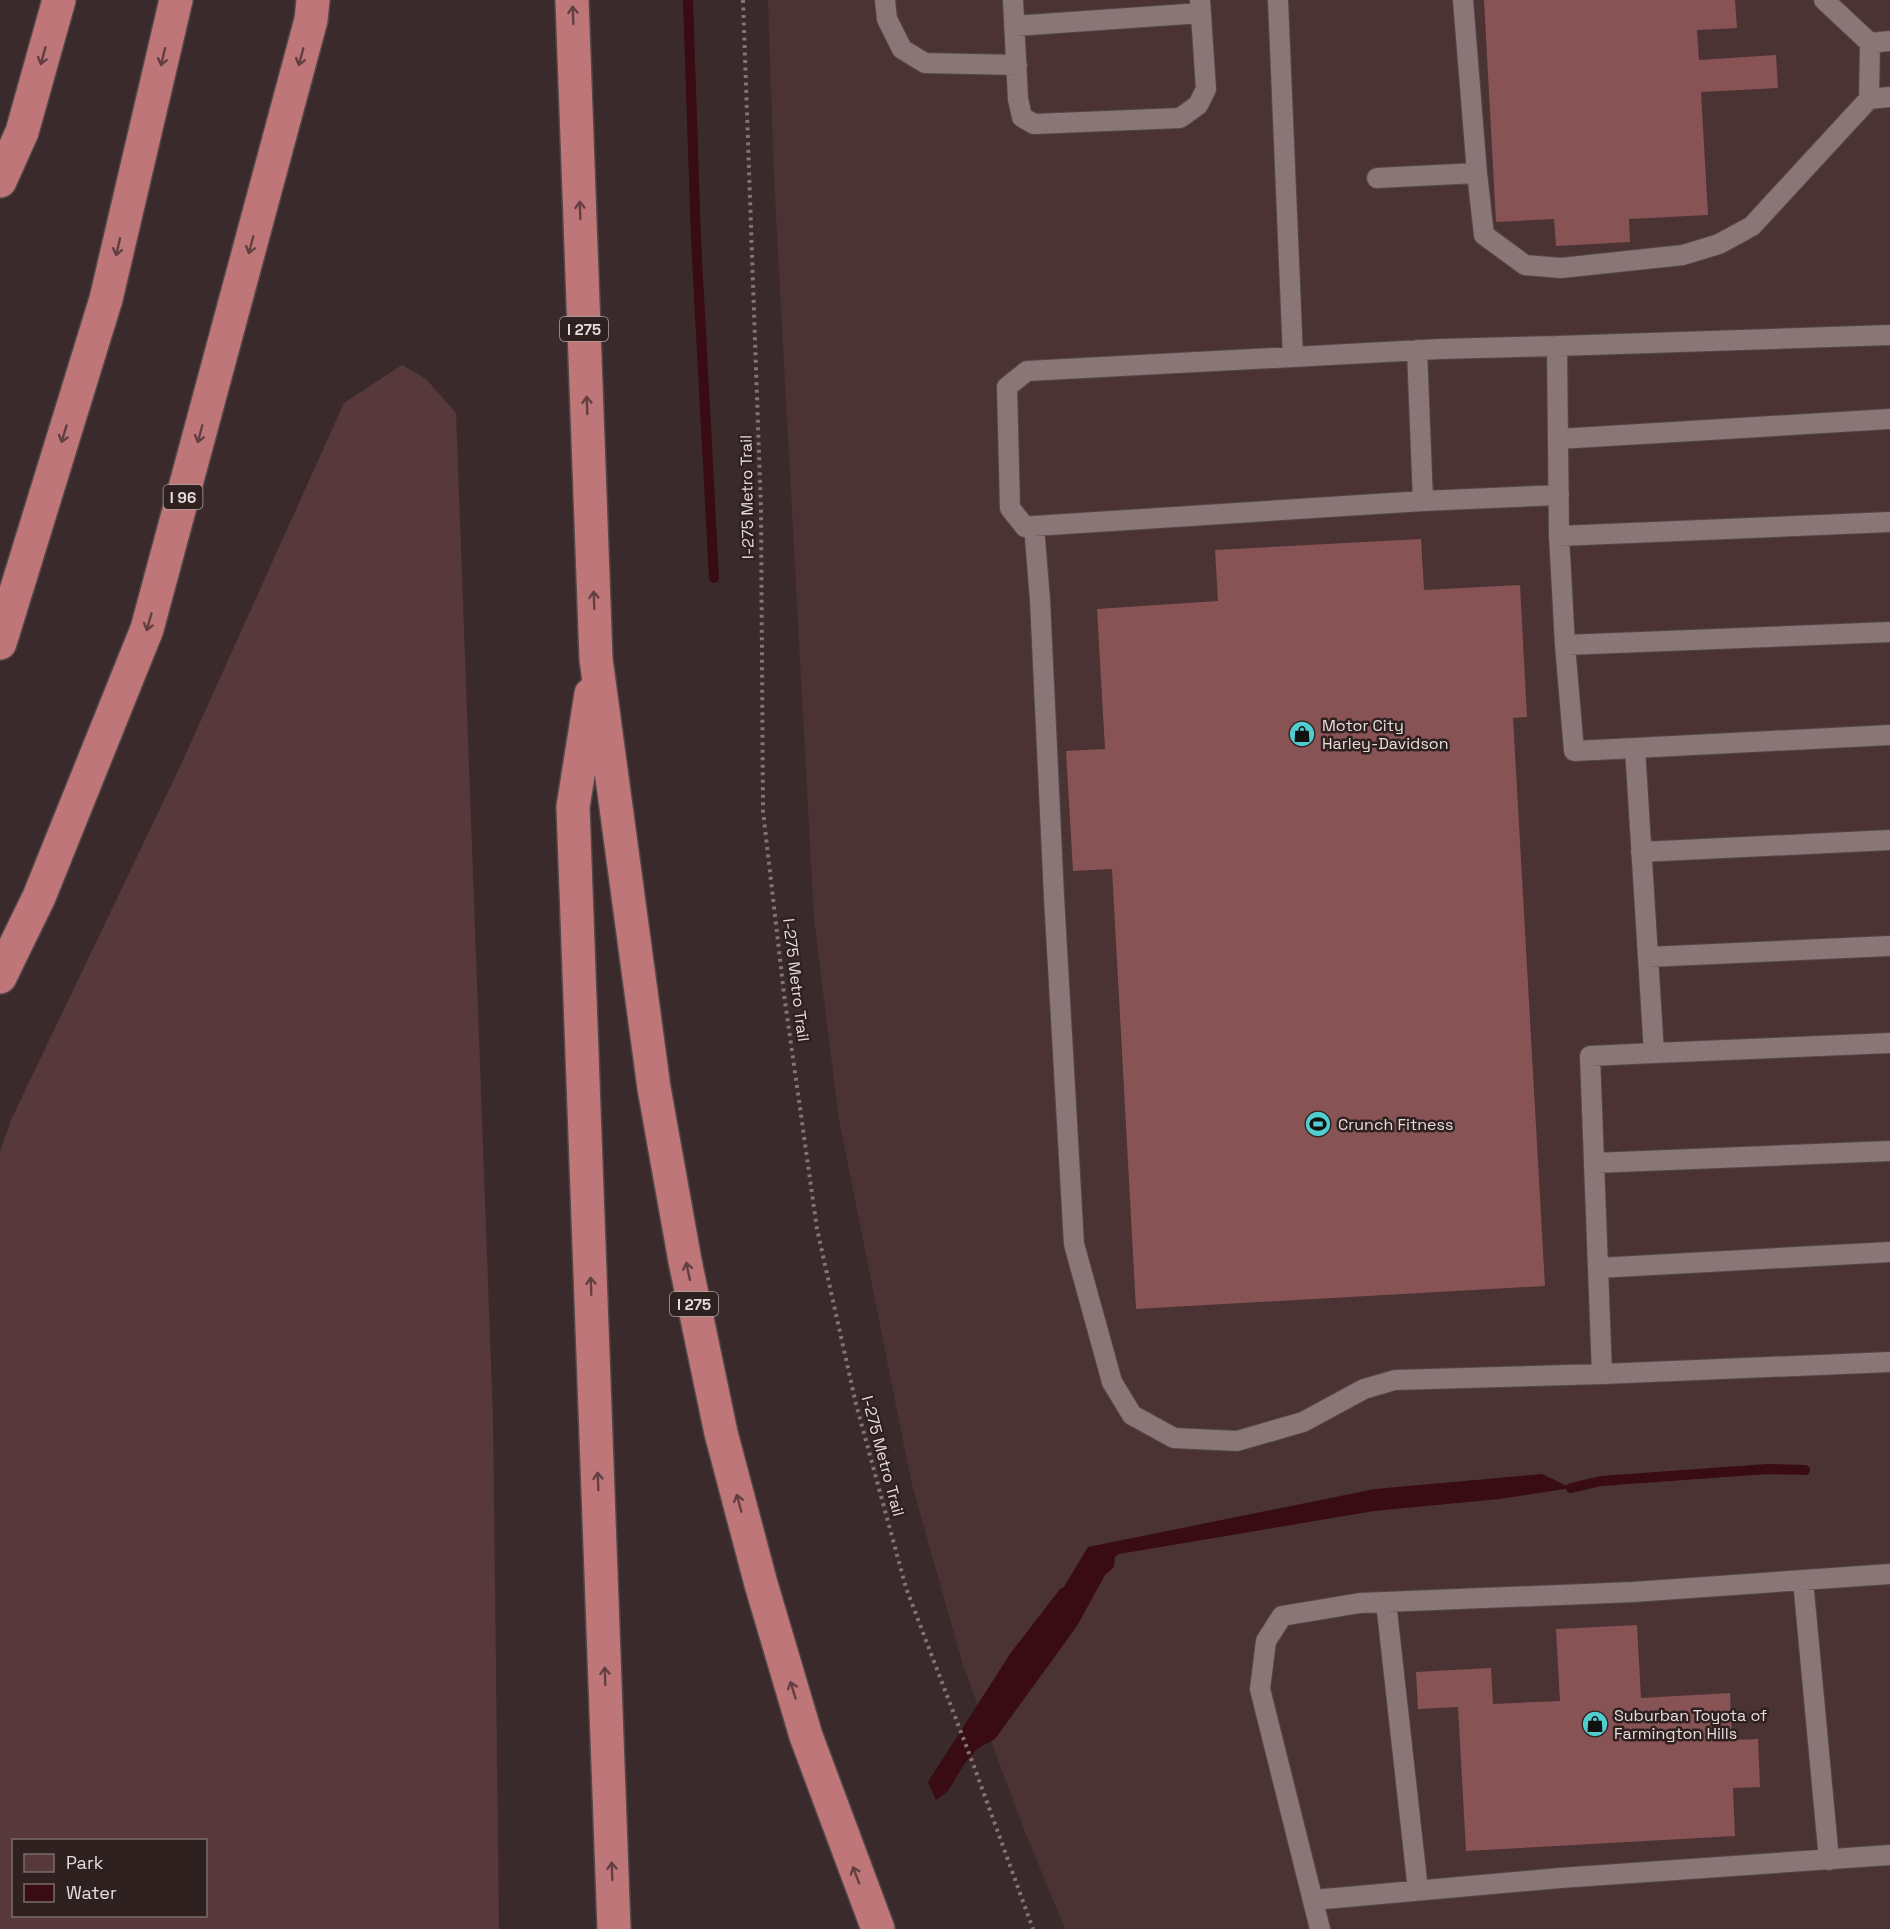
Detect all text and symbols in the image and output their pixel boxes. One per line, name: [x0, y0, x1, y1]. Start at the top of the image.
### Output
one-way arrow: [567, 6, 578, 26]
one-way arrow: [37, 46, 48, 65]
one-way arrow: [156, 47, 168, 66]
one-way arrow: [295, 47, 307, 66]
one-way arrow: [574, 201, 585, 221]
one-way arrow: [244, 235, 256, 254]
one-way arrow: [112, 237, 123, 256]
road number: I 275: [560, 317, 608, 341]
one-way arrow: [581, 396, 592, 416]
one-way arrow: [58, 424, 69, 443]
one-way arrow: [194, 424, 205, 443]
street label: I-275 Metro Trail: [735, 435, 759, 559]
road number: I 96: [164, 485, 202, 509]
one-way arrow: [588, 591, 600, 611]
one-way arrow: [143, 612, 154, 631]
place label: Motor City Harley-Davidson: [1322, 715, 1449, 754]
shop icon: Motor City Harley-Davidson: [1287, 719, 1317, 749]
street label: I-275 Metro Trail: [778, 917, 814, 1043]
sports icon: Crunch Fitness: [1303, 1109, 1333, 1139]
place label: Crunch Fitness: [1338, 1114, 1453, 1135]
one-way arrow: [682, 1262, 693, 1282]
one-way arrow: [585, 1276, 597, 1296]
road number: I 275: [670, 1292, 718, 1316]
street label: I-275 Metro Trail: [857, 1393, 909, 1519]
one-way arrow: [592, 1471, 604, 1491]
one-way arrow: [733, 1494, 745, 1513]
one-way arrow: [599, 1666, 611, 1686]
one-way arrow: [787, 1681, 798, 1700]
place label: Suburban Toyota of Farmington Hills: [1614, 1705, 1767, 1744]
shop icon: Suburban Toyota of Farmington Hills: [1580, 1709, 1610, 1739]
legend: [12, 1839, 207, 1917]
text: Park: [66, 1851, 104, 1874]
one-way arrow: [606, 1861, 618, 1881]
one-way arrow: [850, 1866, 861, 1884]
text: Water: [66, 1881, 117, 1904]

